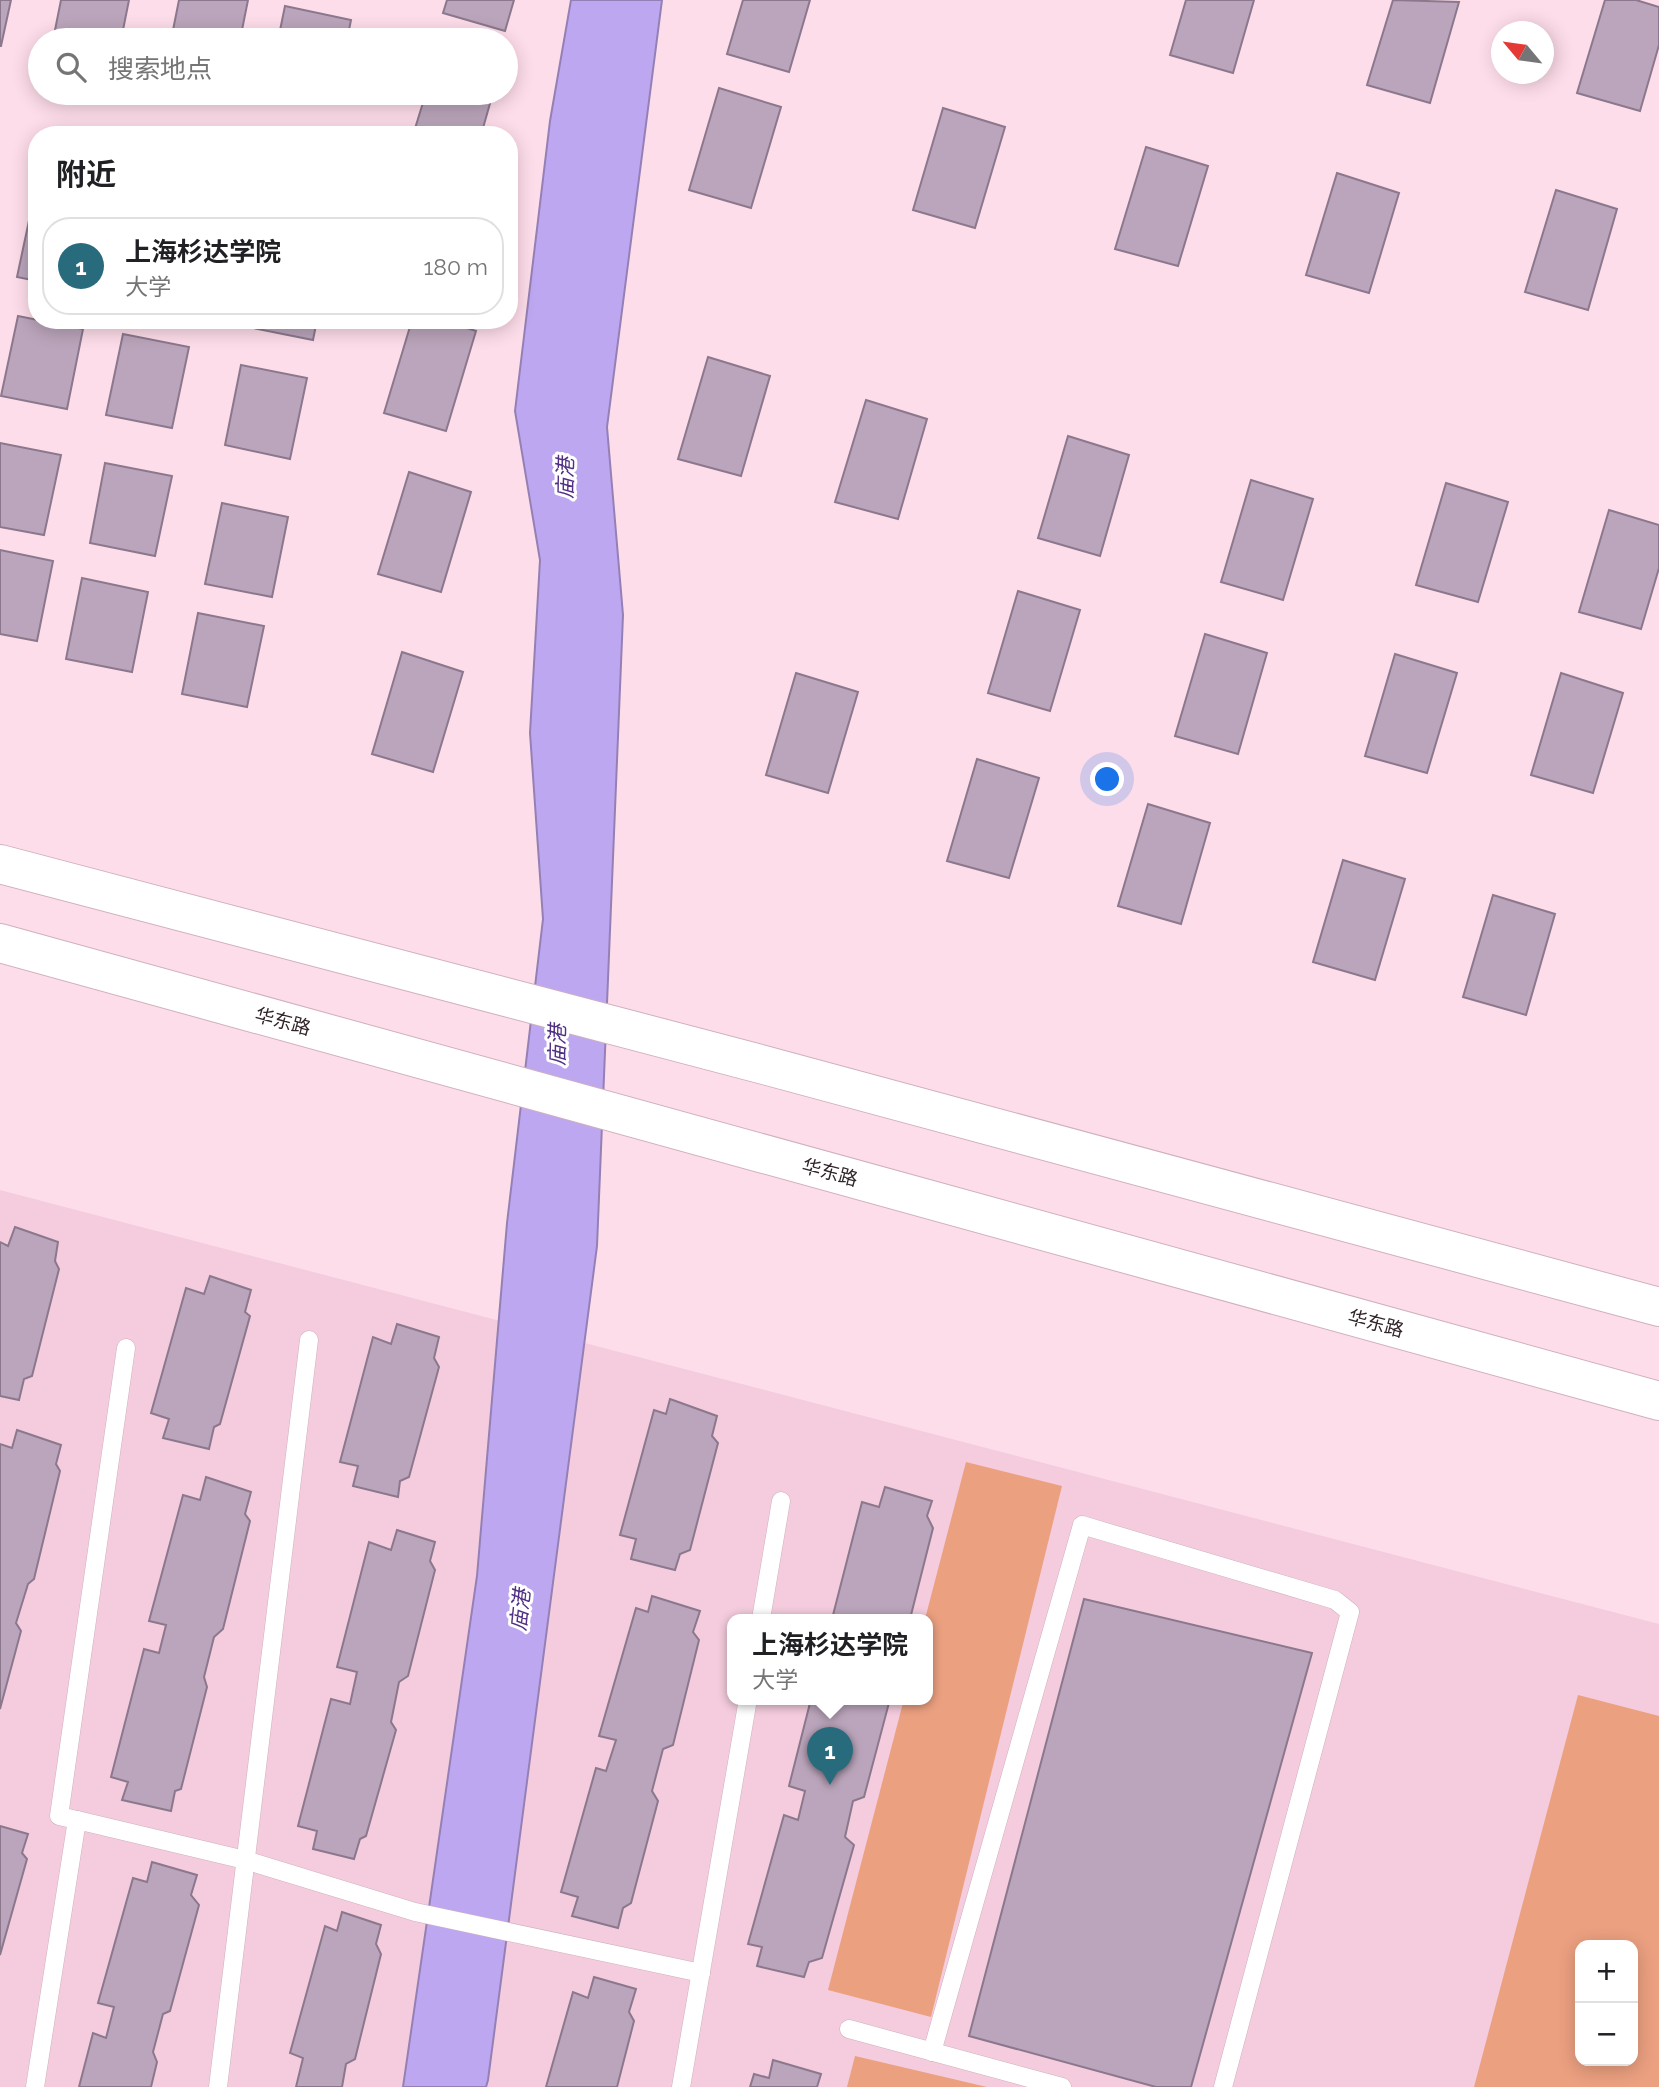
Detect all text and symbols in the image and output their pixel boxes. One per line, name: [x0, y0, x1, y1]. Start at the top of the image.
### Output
north arrow: [1491, 21, 1554, 84]
search box: [28, 28, 518, 105]
icon: search: [52, 48, 90, 86]
text: 搜索地点: [108, 54, 212, 84]
text: 附近: [56, 157, 116, 192]
text: 上海杉达学院: [125, 237, 281, 267]
text: 1: [75, 253, 87, 280]
text: 180 m: [423, 253, 488, 280]
text: 大学: [125, 273, 171, 300]
water label: 庙港: [552, 454, 578, 499]
your location: [1090, 762, 1124, 796]
street label: 华东路: [253, 1003, 313, 1039]
water label: 庙港: [544, 1021, 570, 1066]
street label: 华东路: [800, 1154, 860, 1190]
street label: 华东路: [1346, 1305, 1406, 1341]
water label: 庙港: [505, 1585, 535, 1632]
popup: [727, 1614, 933, 1705]
text: 上海杉达学院: [752, 1630, 908, 1660]
text: 大学: [752, 1666, 798, 1693]
pin: 1: [807, 1727, 853, 1785]
map controls: [1575, 1940, 1638, 2066]
button: +: [1575, 1940, 1638, 2003]
button: −: [1575, 2003, 1638, 2066]

